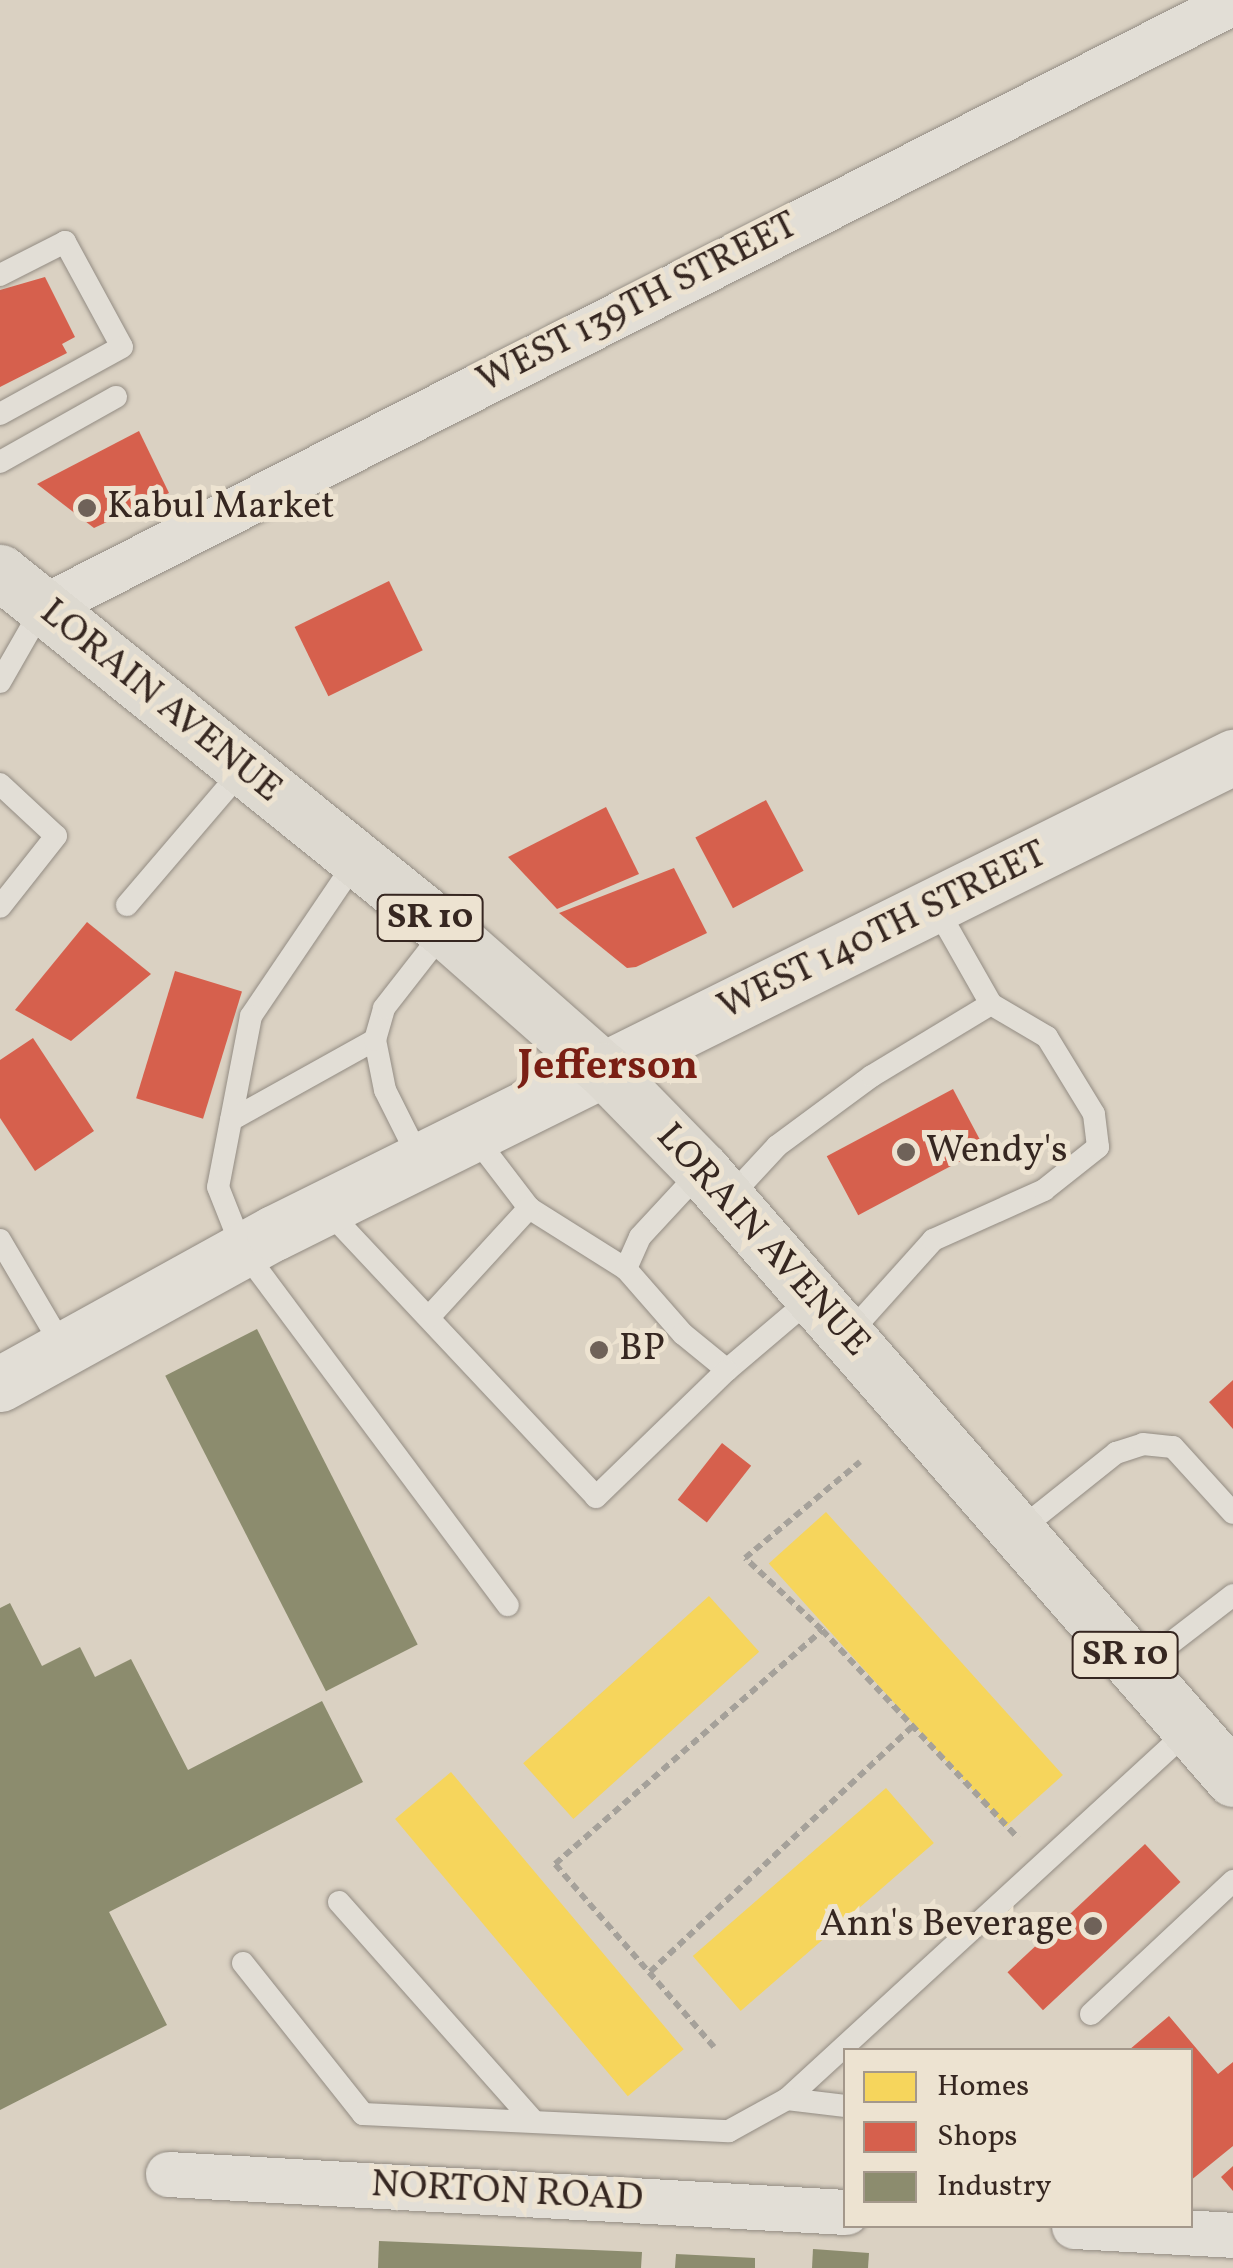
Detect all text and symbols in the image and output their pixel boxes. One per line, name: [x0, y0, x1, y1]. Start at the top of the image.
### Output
street label: WEST 139TH STREET: [470, 203, 806, 405]
place label: Kabul Market: [107, 485, 335, 531]
marker: Kabul Market: [76, 497, 98, 519]
street label: LORAIN AVENUE: [30, 591, 290, 813]
street label: WEST 140TH STREET: [711, 832, 1055, 1032]
road number: SR 10: [375, 888, 485, 948]
district label: Jefferson: [518, 1043, 698, 1093]
street label: LORAIN AVENUE: [645, 1115, 879, 1367]
place label: Wendy's: [926, 1129, 1068, 1175]
marker: Wendy's: [895, 1141, 917, 1163]
place label: BP: [619, 1327, 665, 1373]
marker: BP: [588, 1339, 610, 1361]
road number: SR 10: [1070, 1625, 1180, 1685]
place label: Ann's Beverage: [820, 1903, 1073, 1949]
marker: Ann's Beverage: [1082, 1915, 1104, 1937]
legend: [843, 2048, 1193, 2228]
text: Homes: [937, 2066, 1029, 2108]
text: Shops: [937, 2116, 1017, 2158]
street label: NORTON ROAD: [370, 2163, 644, 2223]
text: Industry: [937, 2166, 1052, 2208]

